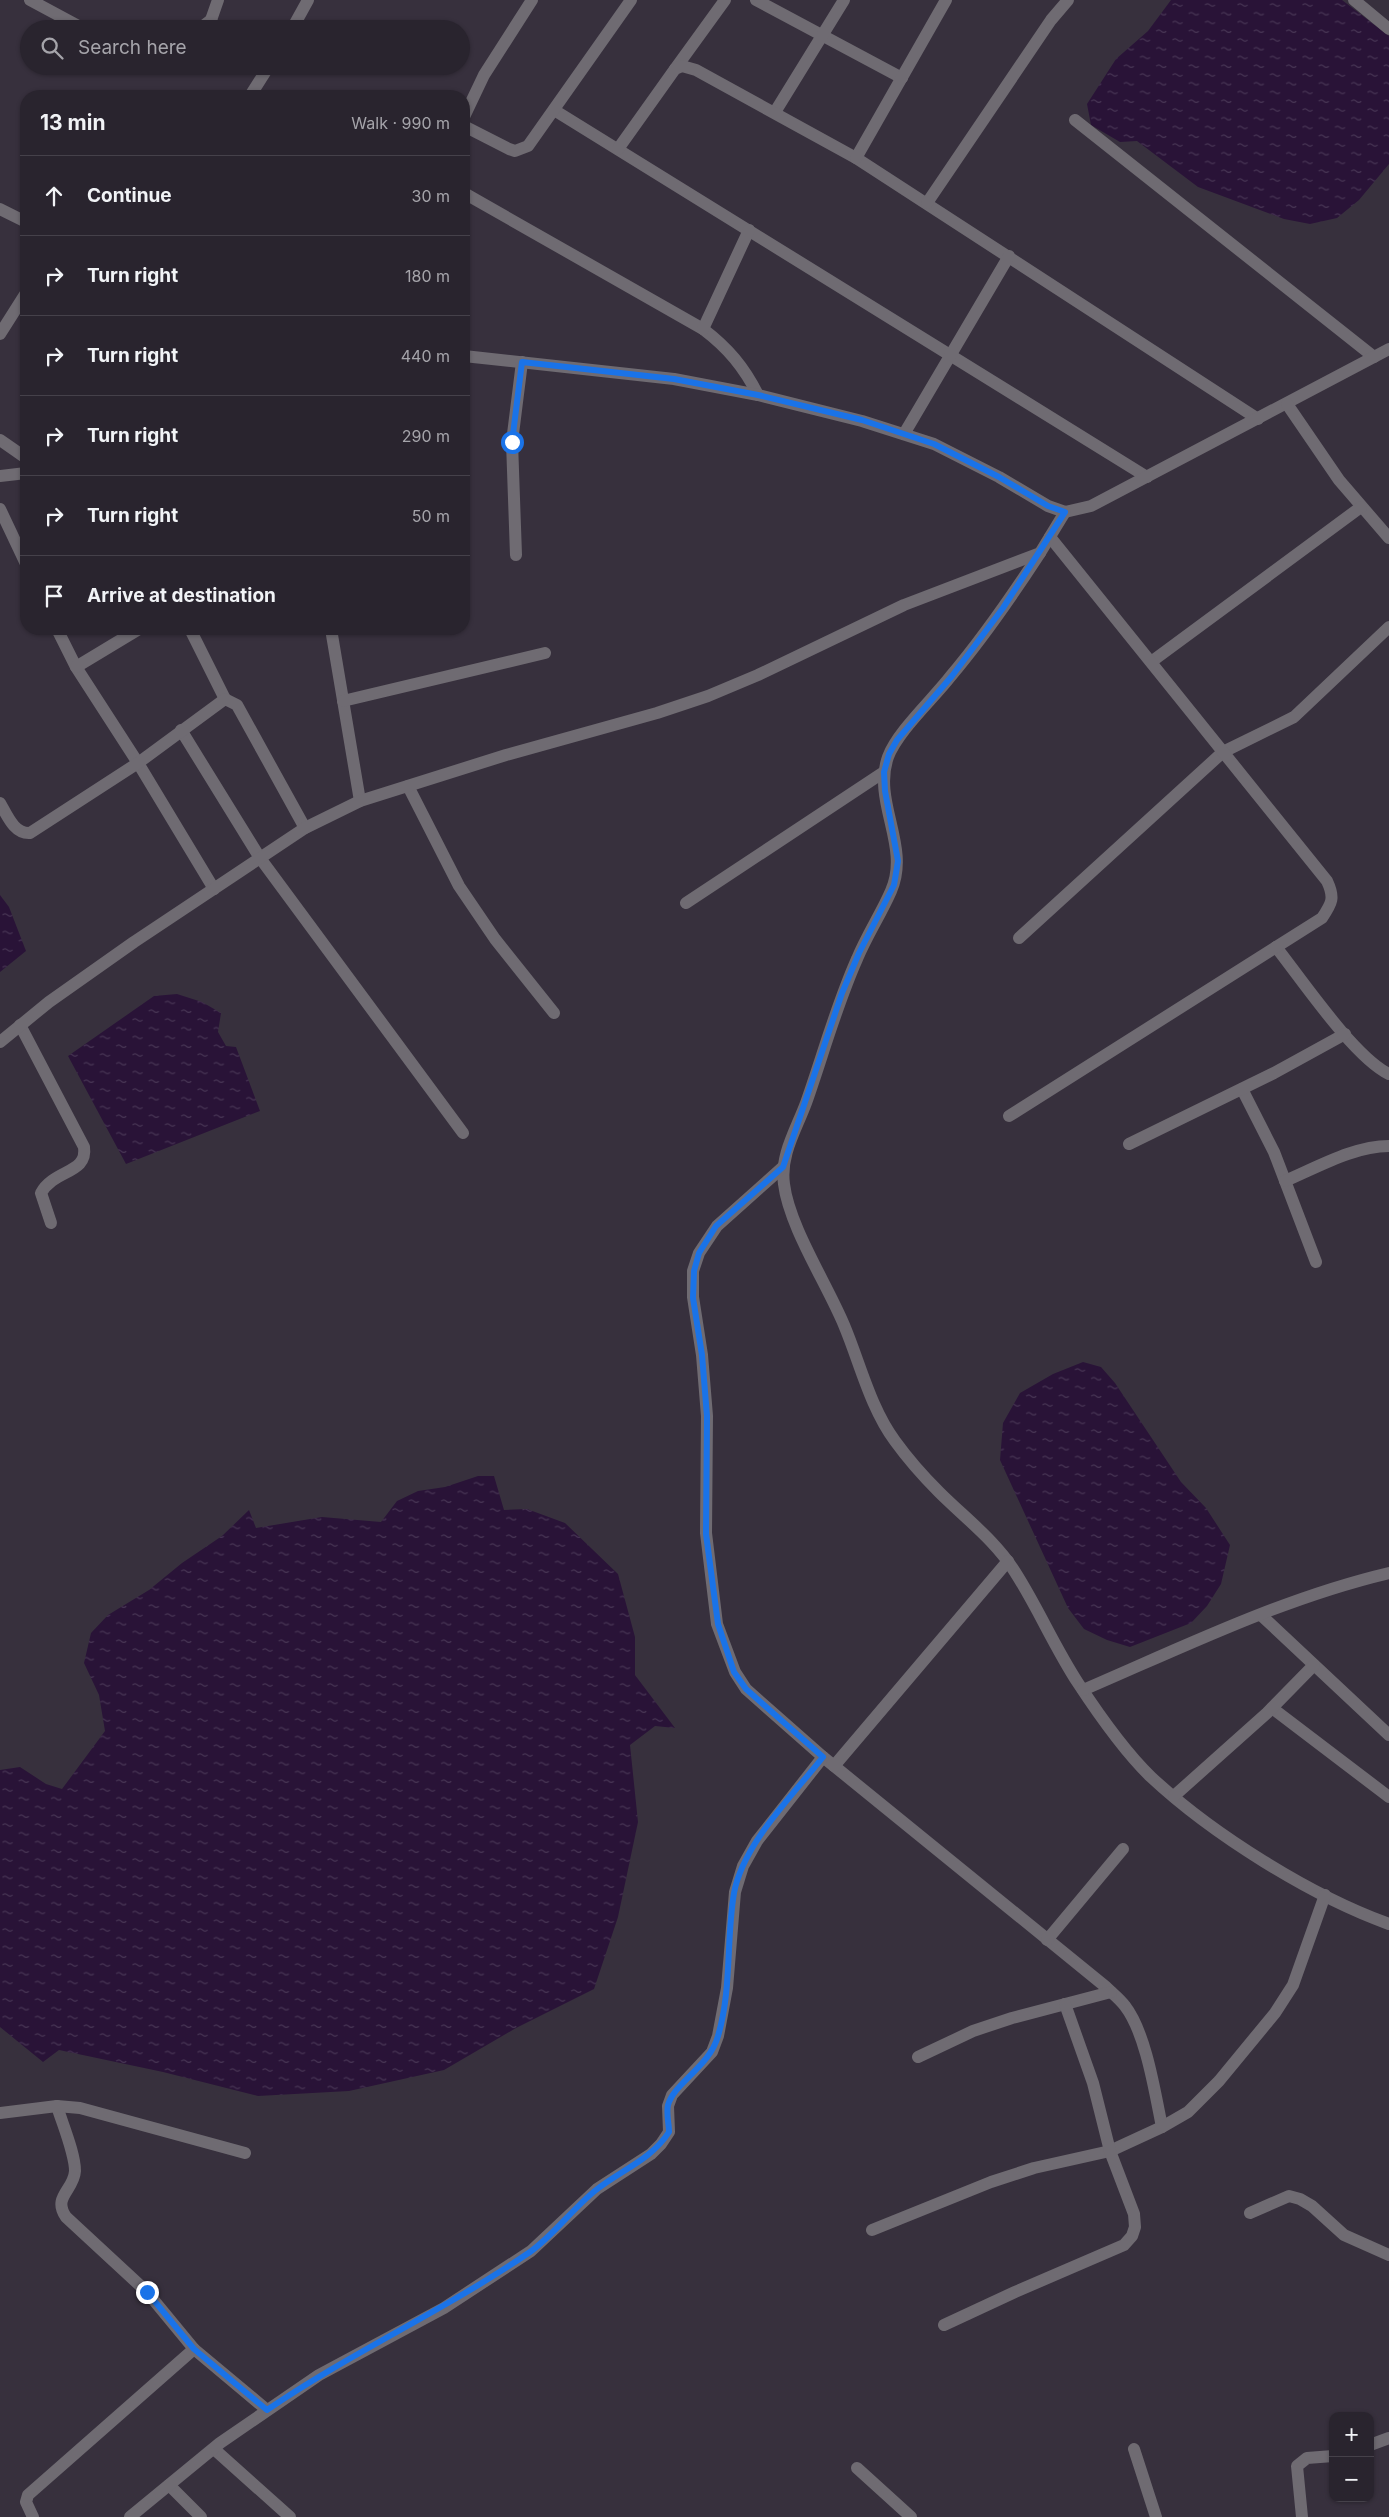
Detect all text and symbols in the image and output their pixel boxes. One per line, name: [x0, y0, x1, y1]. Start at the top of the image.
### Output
search box: [20, 20, 470, 75]
icon: search: [38, 34, 66, 62]
text: Search here: [78, 36, 187, 59]
text: 13 min: [40, 110, 106, 135]
text: Walk · 990 m: [351, 113, 450, 133]
icon: ahead: [40, 182, 68, 210]
text: Continue: [87, 184, 172, 207]
text: 30 m: [412, 186, 450, 206]
icon: right: [40, 262, 68, 290]
text: Turn right: [87, 264, 178, 287]
text: 180 m: [405, 266, 450, 286]
icon: right: [40, 342, 68, 370]
text: Turn right: [87, 344, 178, 367]
text: 440 m: [401, 346, 450, 366]
icon: right: [40, 422, 68, 450]
text: Turn right: [87, 424, 178, 447]
text: 290 m: [402, 426, 450, 446]
route start: [501, 431, 524, 454]
icon: right: [40, 502, 68, 530]
text: Turn right: [87, 504, 178, 527]
text: 50 m: [412, 506, 450, 526]
icon: arrive: [40, 582, 68, 610]
text: Arrive at destination: [87, 584, 276, 607]
route end: [136, 2281, 159, 2304]
map controls: [1329, 2412, 1374, 2502]
button: +: [1329, 2412, 1374, 2457]
button: −: [1329, 2457, 1374, 2502]

